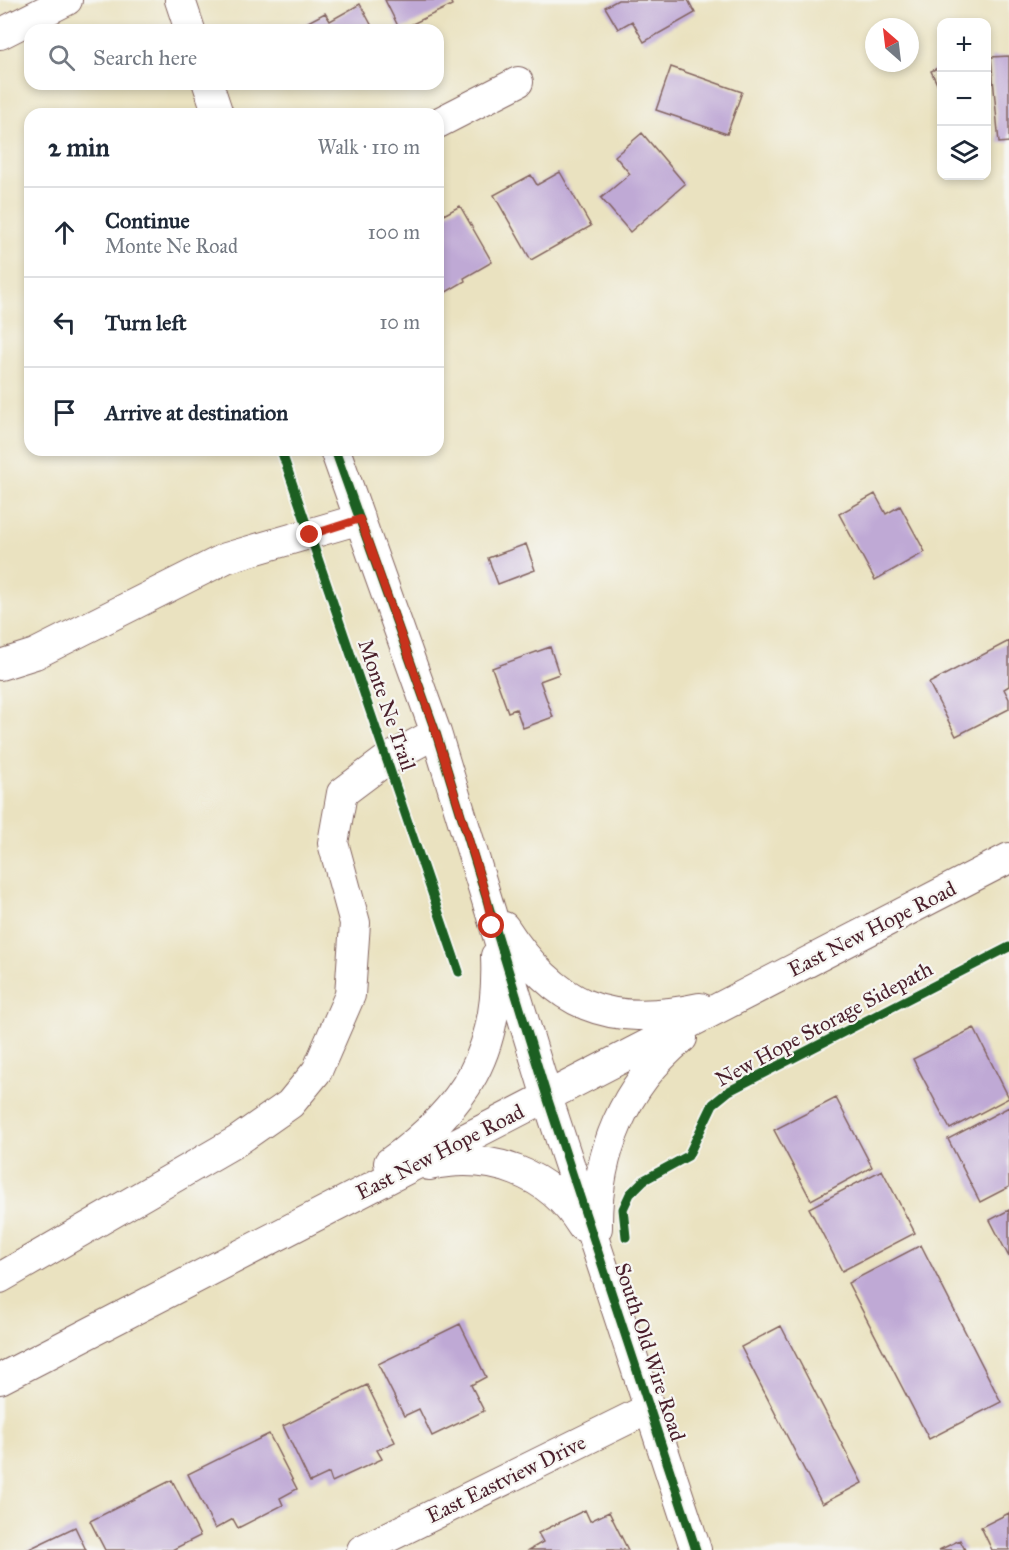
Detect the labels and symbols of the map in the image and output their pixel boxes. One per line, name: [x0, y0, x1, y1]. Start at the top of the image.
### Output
north arrow: [865, 18, 919, 72]
route end: [296, 521, 322, 547]
street label: Monte Ne Trail: [352, 636, 422, 774]
street label: East New Hope Road: [784, 875, 961, 983]
route start: [478, 912, 504, 938]
street label: New Hope Storage Sidepath: [711, 955, 937, 1092]
street label: East New Hope Road: [352, 1098, 529, 1206]
street label: South Old Wire Road: [609, 1260, 691, 1445]
street label: East Eastview Drive: [422, 1429, 590, 1529]

